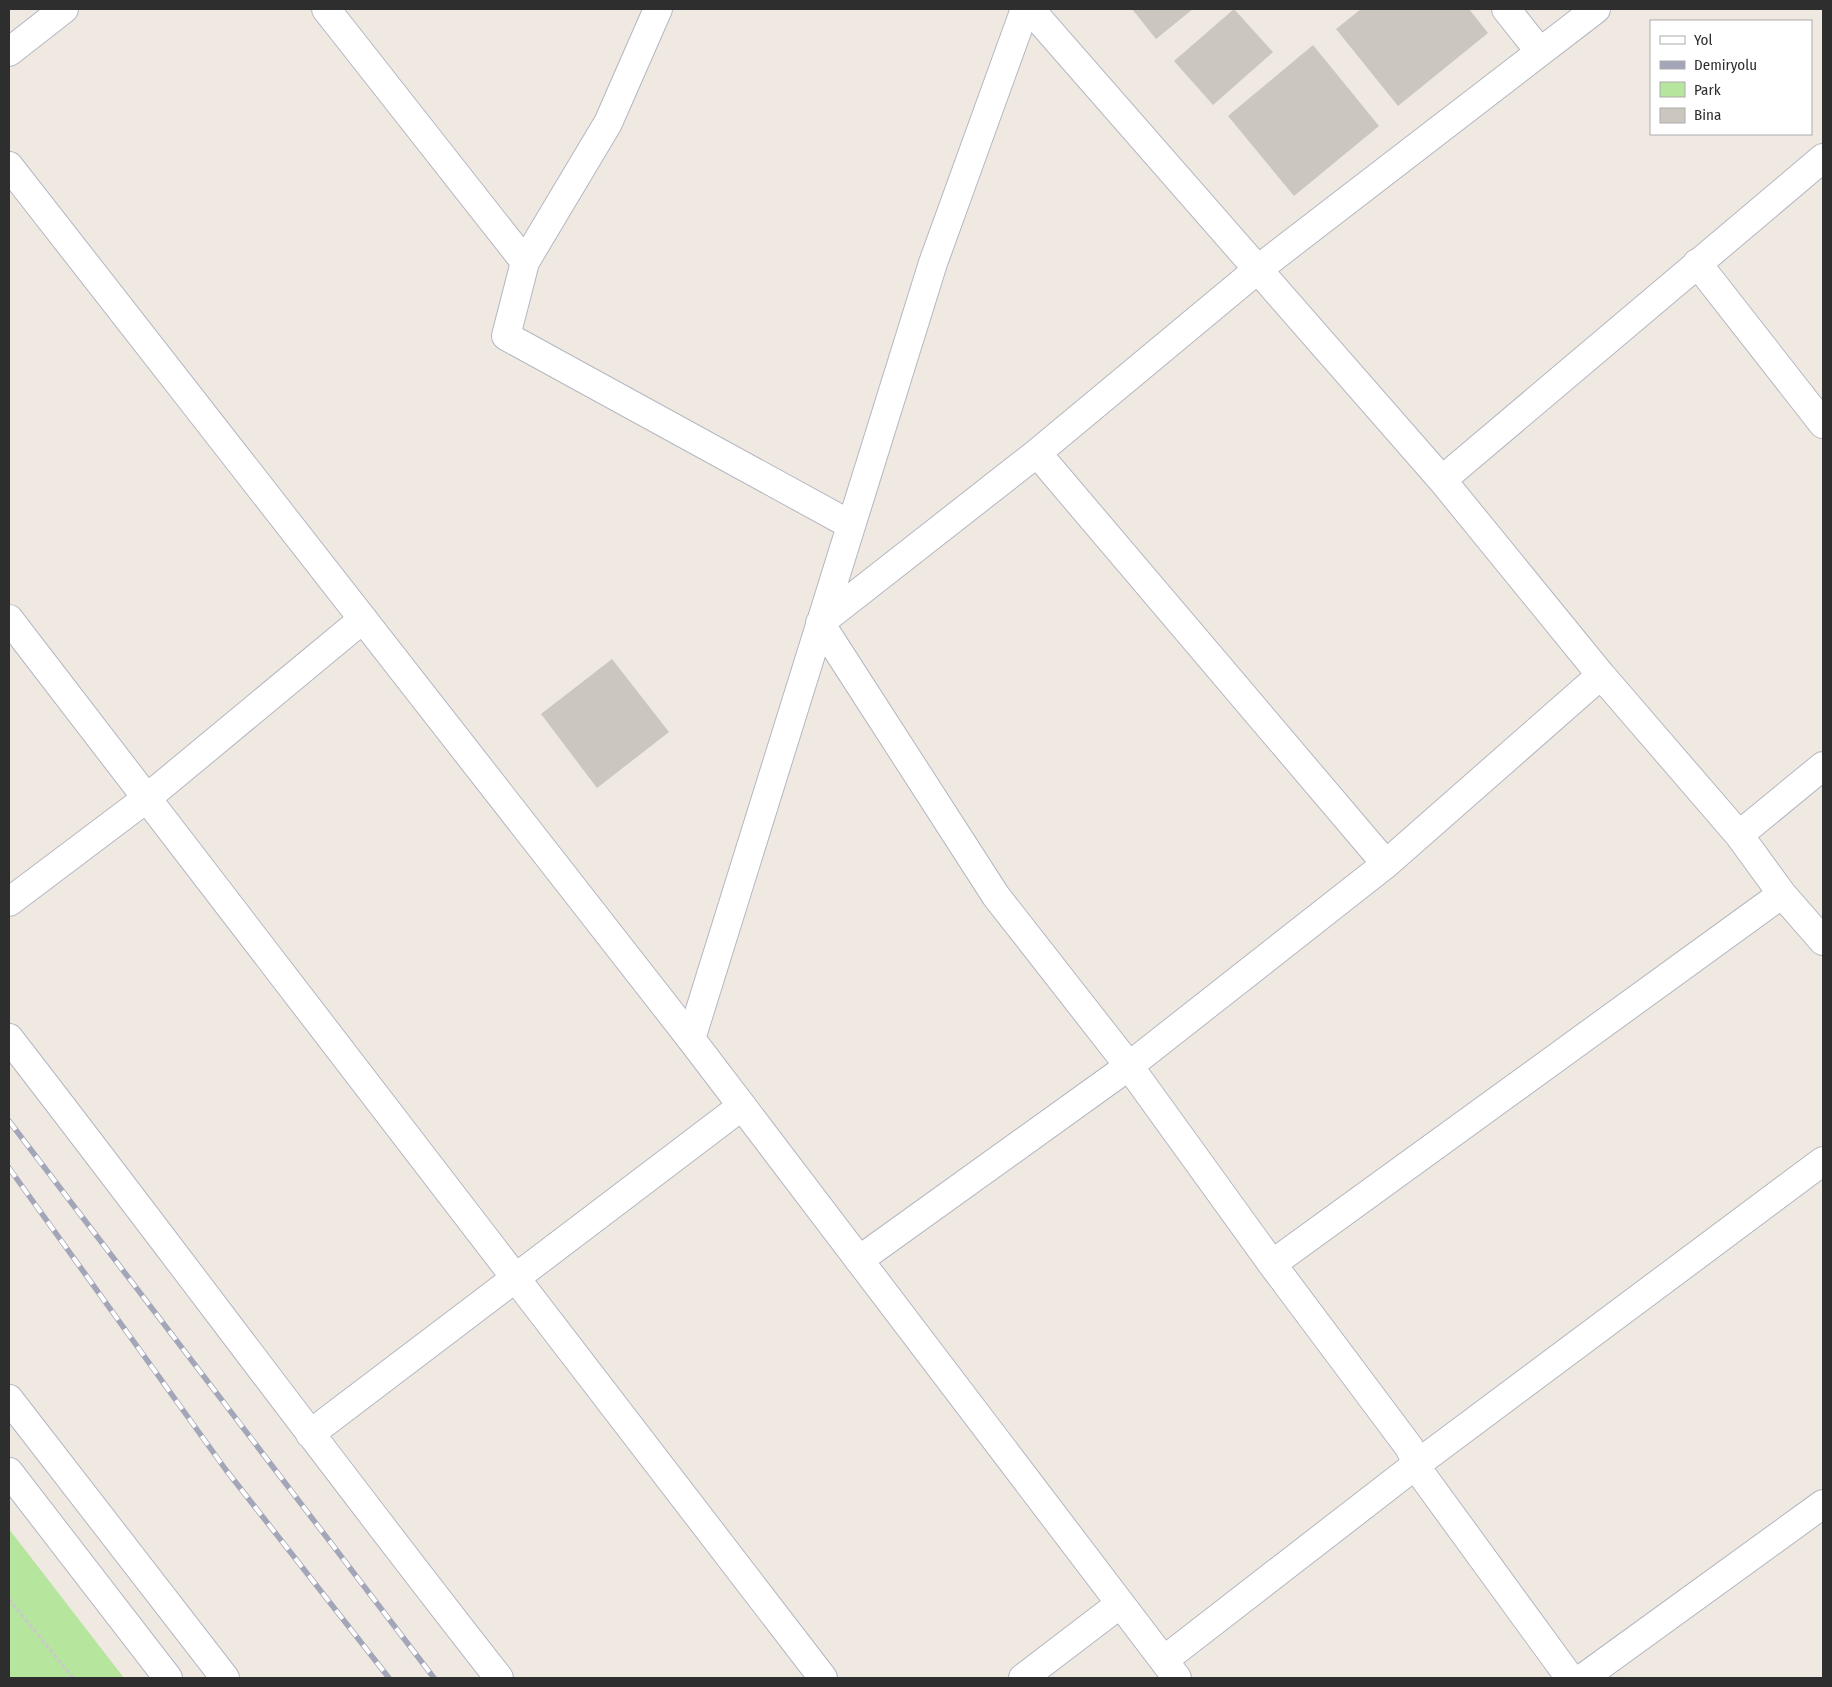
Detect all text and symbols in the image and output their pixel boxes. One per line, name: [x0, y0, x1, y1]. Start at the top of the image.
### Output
legend: [1650, 20, 1812, 135]
text: Yol: [1694, 31, 1712, 49]
text: Demiryolu: [1694, 56, 1757, 74]
text: Park: [1694, 81, 1721, 99]
text: Bina: [1694, 106, 1721, 124]

